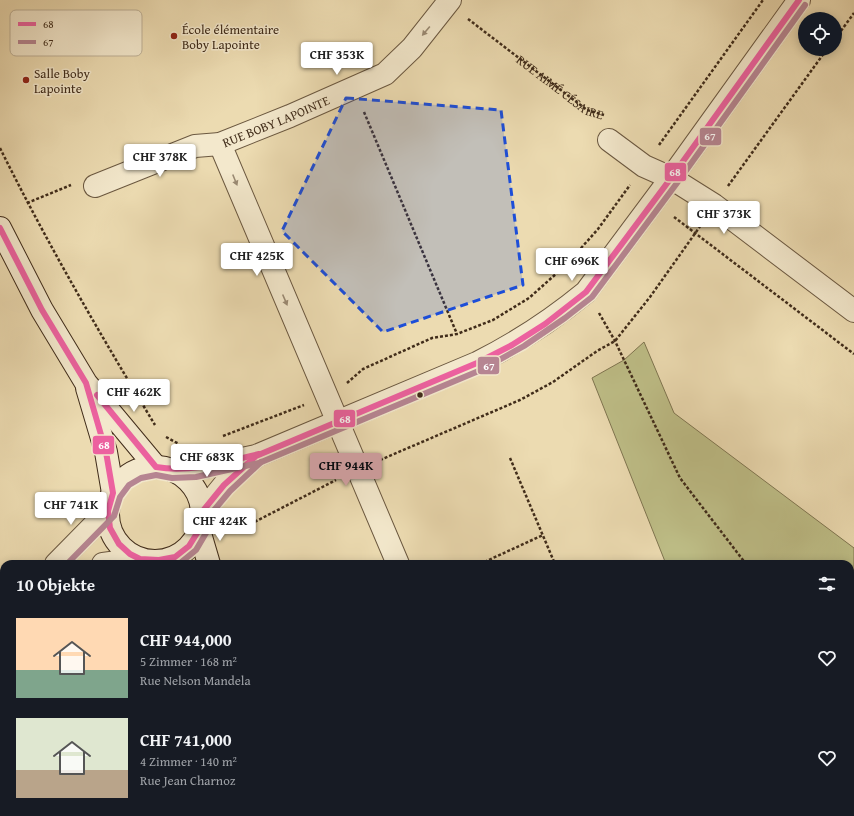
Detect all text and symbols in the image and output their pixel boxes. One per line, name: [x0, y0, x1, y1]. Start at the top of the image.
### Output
legend: [10, 10, 142, 56]
map controls: [798, 12, 842, 56]
button: locate: [798, 12, 842, 56]
text: 68: [43, 16, 54, 32]
place label: École élémentaire Boby Lapointe: [182, 20, 279, 54]
one-way arrow: [422, 25, 431, 36]
marker: École élémentaire Boby Lapointe: [169, 31, 179, 41]
text: 67: [43, 34, 54, 50]
pin: CHF 353K: [296, 42, 378, 76]
text: CHF 353K: [310, 45, 364, 64]
street label: RUE AIMÉ CÉSAIRE: [512, 50, 606, 124]
place label: Salle Boby Lapointe: [34, 64, 90, 98]
marker: Salle Boby Lapointe: [21, 75, 31, 85]
street label: RUE BOBY LAPOINTE: [219, 90, 333, 152]
line badge: 67: [699, 127, 722, 146]
text: 67: [704, 128, 716, 144]
pin: CHF 378K: [119, 144, 201, 178]
text: CHF 378K: [133, 147, 187, 166]
line badge: 68: [664, 162, 687, 182]
text: 68: [669, 164, 681, 180]
one-way arrow: [232, 175, 238, 187]
pin: CHF 373K: [683, 201, 765, 235]
text: CHF 373K: [697, 204, 751, 223]
pin: CHF 425K: [216, 243, 298, 277]
text: CHF 425K: [230, 246, 284, 265]
pin: CHF 696K: [531, 248, 613, 282]
text: CHF 696K: [545, 251, 599, 270]
one-way arrow: [282, 295, 288, 306]
line badge: 67: [477, 356, 500, 375]
text: 67: [483, 358, 495, 374]
pin: CHF 462K: [93, 379, 175, 413]
text: CHF 462K: [107, 382, 161, 401]
unlabelled marker: [415, 390, 425, 400]
line badge: 68: [333, 409, 356, 428]
text: 68: [339, 411, 351, 427]
line badge: 68: [92, 435, 115, 455]
text: 68: [98, 437, 110, 453]
pin: CHF 683K: [166, 444, 248, 478]
text: CHF 683K: [180, 447, 234, 466]
pin: CHF 944K: [305, 453, 387, 487]
text: CHF 944K: [319, 456, 373, 475]
pin: CHF 741K: [30, 492, 112, 526]
text: CHF 741K: [44, 495, 98, 514]
pin: CHF 424K: [179, 508, 261, 542]
text: CHF 424K: [193, 511, 247, 530]
text: 10 Objekte: [16, 572, 95, 597]
icon: filters: [816, 573, 838, 595]
text: CHF 944,000: [140, 627, 232, 652]
icon: home: [48, 634, 96, 682]
icon: heart: [816, 647, 838, 669]
text: 5 Zimmer · 168 m²: [140, 652, 237, 671]
text: Rue Nelson Mandela: [140, 671, 251, 690]
text: CHF 741,000: [140, 727, 232, 752]
icon: home: [48, 734, 96, 782]
icon: heart: [816, 747, 838, 769]
text: 4 Zimmer · 140 m²: [140, 752, 237, 771]
text: Rue Jean Charnoz: [140, 771, 235, 790]

